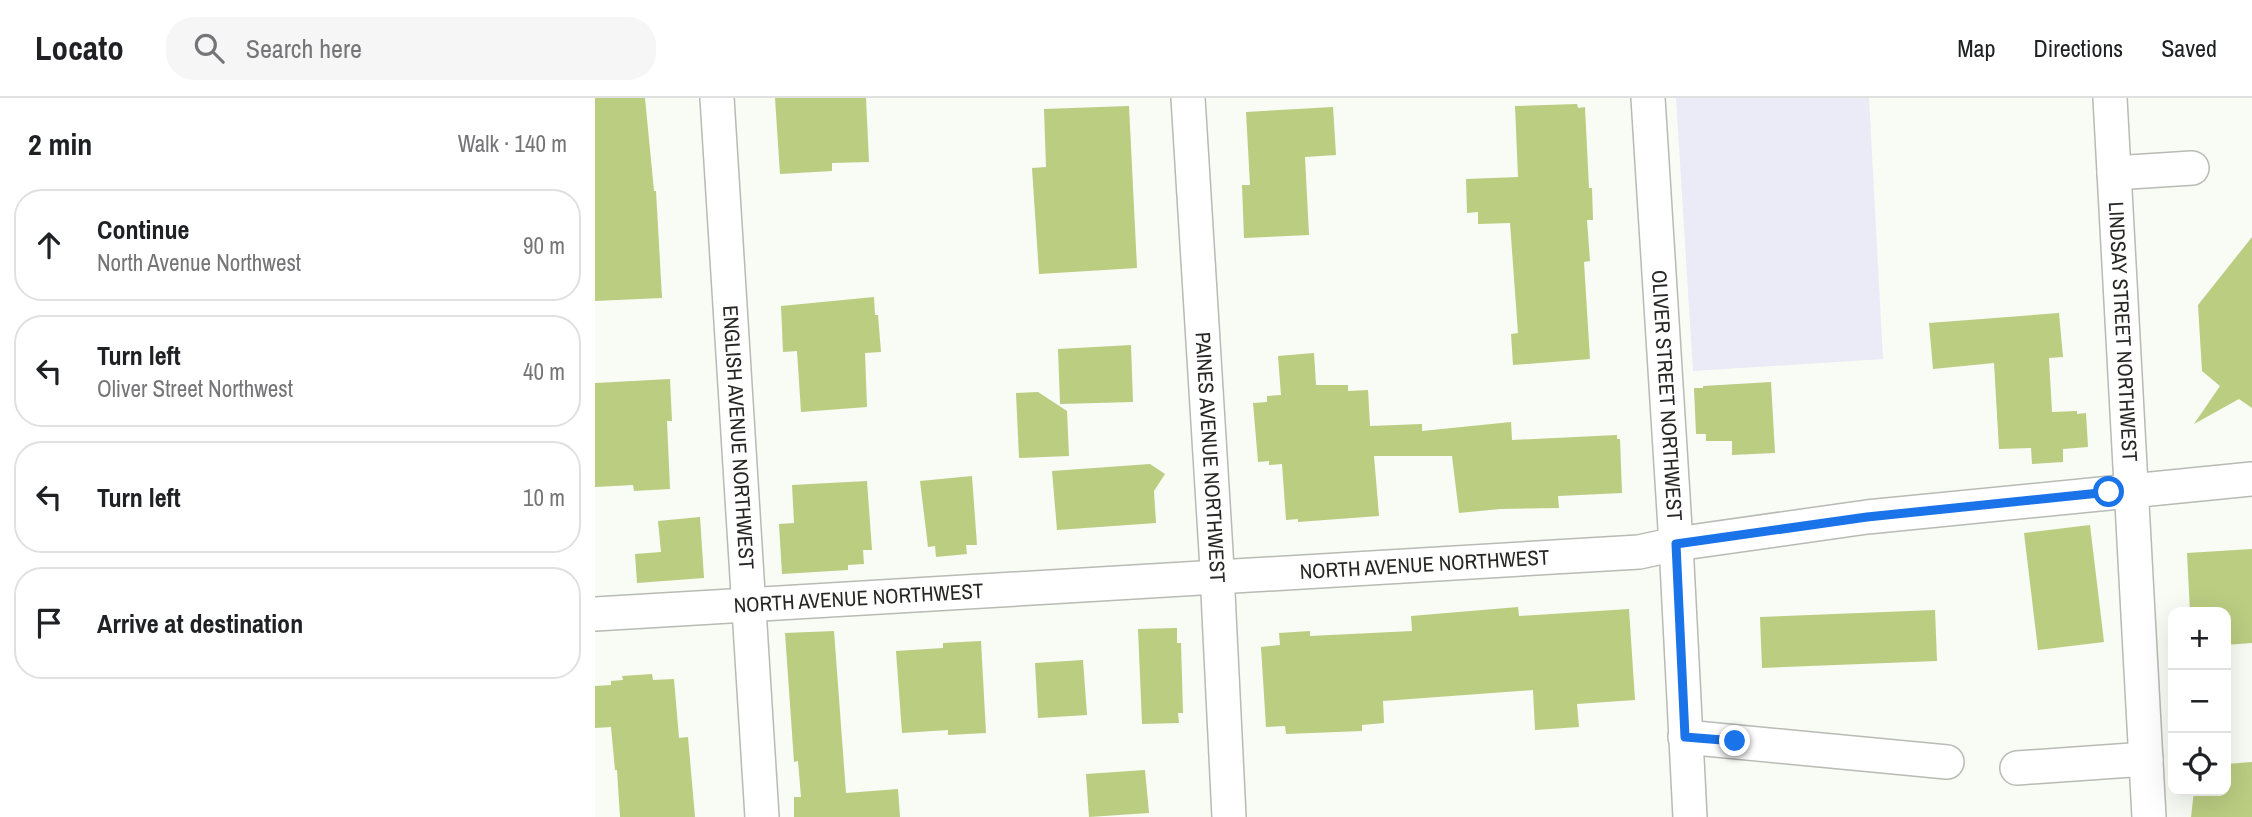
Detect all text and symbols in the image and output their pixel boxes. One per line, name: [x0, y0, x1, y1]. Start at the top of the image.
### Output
search box: [166, 17, 656, 80]
text: Locato: [35, 26, 124, 70]
icon: search: [190, 29, 228, 67]
text: Search here: [246, 31, 362, 66]
text: Map: [1957, 32, 1995, 64]
text: Directions: [2033, 32, 2123, 64]
text: Saved: [2161, 32, 2217, 64]
text: 2 min: [28, 124, 92, 164]
text: Walk · 140 m: [458, 128, 567, 159]
street label: LINDSAY STREET NORTHWEST: [2102, 201, 2145, 463]
text: Continue: [97, 212, 189, 247]
icon: ahead: [30, 226, 68, 264]
text: 90 m: [523, 230, 565, 261]
text: North Avenue Northwest: [97, 247, 301, 278]
street label: OLIVER STREET NORTHWEST: [1645, 269, 1690, 522]
street label: ENGLISH AVENUE NORTHWEST: [716, 304, 762, 571]
street label: PAINES AVENUE NORTHWEST: [1188, 331, 1233, 584]
text: Turn left: [97, 338, 181, 373]
icon: left: [30, 352, 68, 390]
text: 40 m: [523, 356, 565, 387]
text: Oliver Street Northwest: [97, 373, 293, 404]
route start: [2093, 476, 2124, 507]
icon: left: [30, 478, 68, 516]
text: Turn left: [97, 480, 181, 515]
text: 10 m: [523, 482, 565, 513]
street label: NORTH AVENUE NORTHWEST: [1299, 542, 1551, 586]
street label: NORTH AVENUE NORTHWEST: [733, 576, 985, 620]
icon: arrive: [30, 604, 68, 642]
text: Arrive at destination: [97, 606, 303, 641]
map controls: [2168, 607, 2231, 796]
button: +: [2168, 607, 2231, 670]
button: −: [2168, 670, 2231, 733]
route end: [1719, 725, 1750, 756]
button: locate: [2168, 733, 2231, 796]

